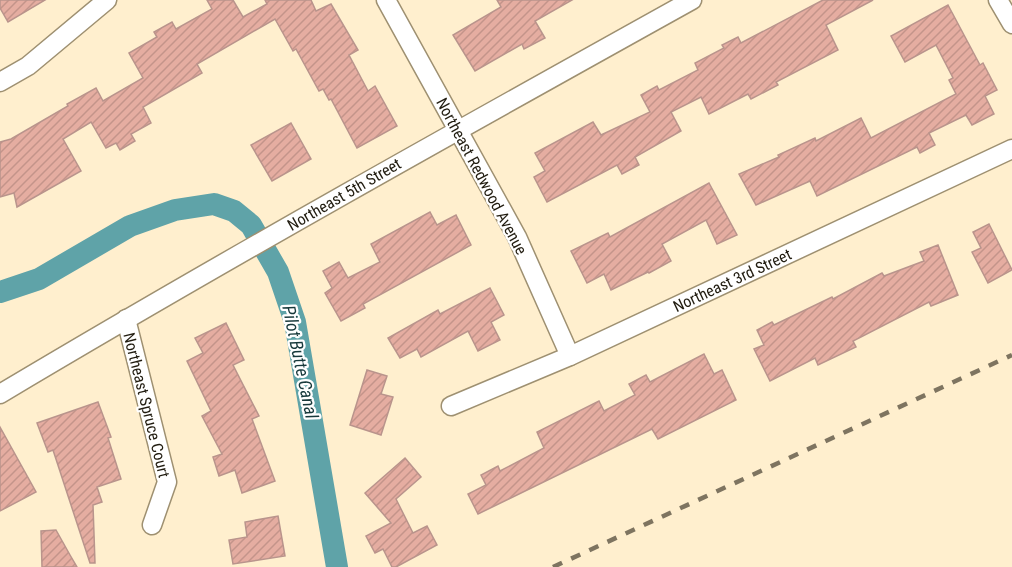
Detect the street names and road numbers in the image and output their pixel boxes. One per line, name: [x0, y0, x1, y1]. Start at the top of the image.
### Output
street label: Northeast Redwood Avenue: [432, 95, 531, 258]
street label: Northeast 5th Street: [284, 154, 405, 235]
street label: Northeast 3rd Street: [670, 245, 795, 316]
street label: Northeast Spruce Court: [119, 331, 174, 480]

